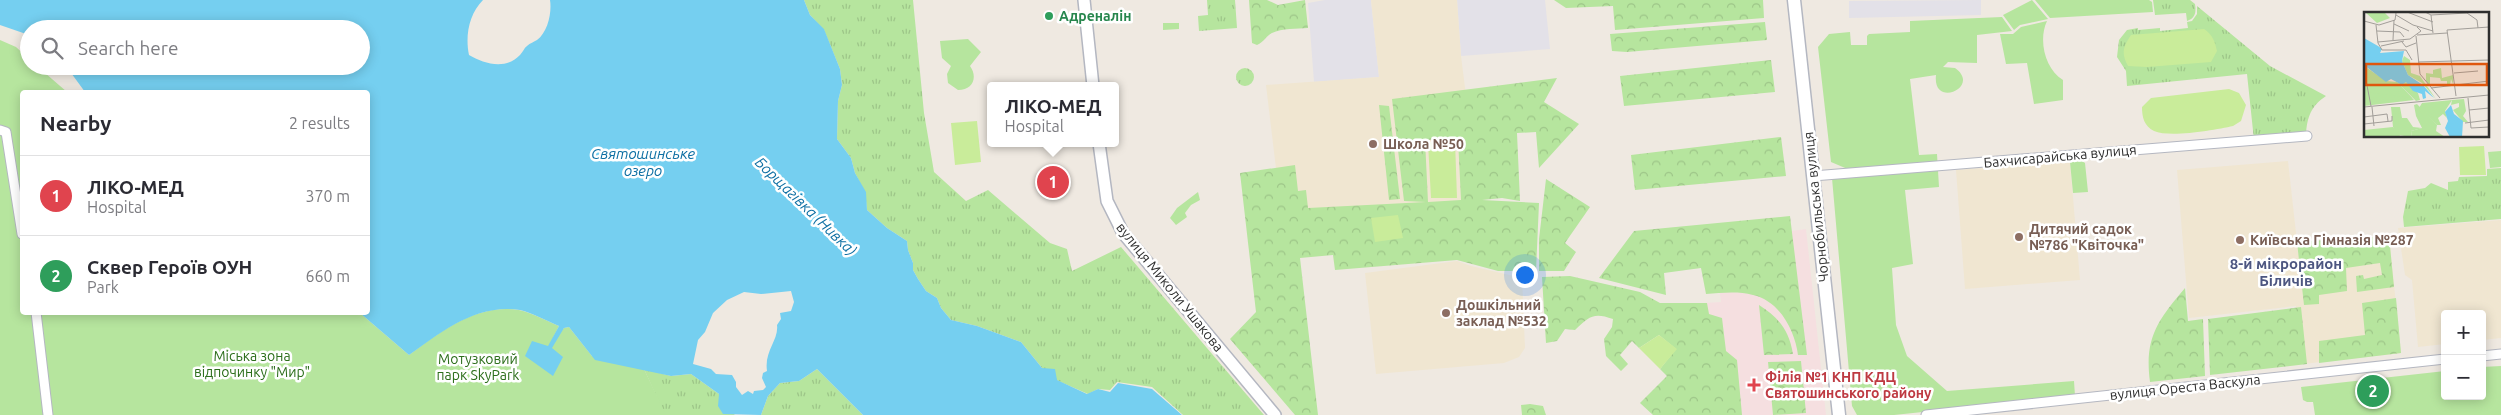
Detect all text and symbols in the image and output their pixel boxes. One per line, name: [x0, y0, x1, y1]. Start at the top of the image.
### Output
place label: Адреналін: [1059, 8, 1131, 24]
marker: Адреналін: [1043, 10, 1055, 22]
inset map: [2364, 12, 2488, 138]
search box: [20, 20, 370, 75]
icon: search: [38, 34, 66, 62]
text: Search here: [78, 37, 178, 59]
popup: [987, 82, 1119, 147]
text: ЛІКО-МЕД: [1005, 95, 1101, 117]
text: Nearby: [40, 111, 111, 135]
text: 2 results: [289, 114, 350, 132]
text: Hospital: [1005, 117, 1064, 135]
street label: Чорнобильська вулиця: [1800, 131, 1832, 283]
place label: Школа №50: [1383, 136, 1464, 152]
marker: Школа №50: [1367, 138, 1379, 150]
street label: Бахчисарайська вулиця: [1983, 141, 2137, 171]
water label: Святошинське озеро: [591, 145, 696, 179]
water label: Борщагівка (Нивка): [752, 153, 860, 259]
pin: 1: [1037, 163, 1069, 201]
text: ЛІКО-МЕД: [87, 176, 184, 198]
text: 1: [51, 187, 61, 205]
text: 370 m: [305, 187, 350, 205]
text: Hospital: [87, 198, 146, 216]
street label: вулиця Миколи Ушакова: [1113, 219, 1227, 355]
place label: Дитячий садок №786 "Квіточка": [2029, 221, 2144, 253]
marker: Дитячий садок №786 "Квіточка": [2013, 231, 2025, 243]
place label: Київська Гімназія №287: [2250, 232, 2414, 248]
marker: Київська Гімназія №287: [2234, 234, 2246, 246]
district label: 8-й мікрорайон Біличів: [2230, 255, 2342, 289]
text: Сквер Героїв ОУН: [87, 256, 252, 278]
your location: [1512, 262, 1538, 288]
text: 2: [51, 267, 61, 285]
text: 660 m: [305, 267, 350, 285]
text: Park: [87, 278, 119, 296]
place label: Дошкільний заклад №532: [1456, 297, 1547, 329]
marker: Дошкільний заклад №532: [1440, 307, 1452, 319]
map controls: [2441, 310, 2486, 400]
button: +: [2441, 310, 2486, 355]
park label: Міська зона відпочинку "Мир": [194, 348, 310, 380]
park label: Мотузковий парк SkyPark: [437, 351, 519, 383]
button: −: [2441, 355, 2486, 400]
place label: Філія №1 КНП КДЦ Святошинського району: [1765, 369, 1932, 401]
street label: вулиця Ореста Васкула: [2109, 371, 2261, 403]
pin: 2: [2357, 372, 2389, 410]
marker: Філія №1 КНП КДЦ Святошинського району: [1747, 378, 1761, 392]

